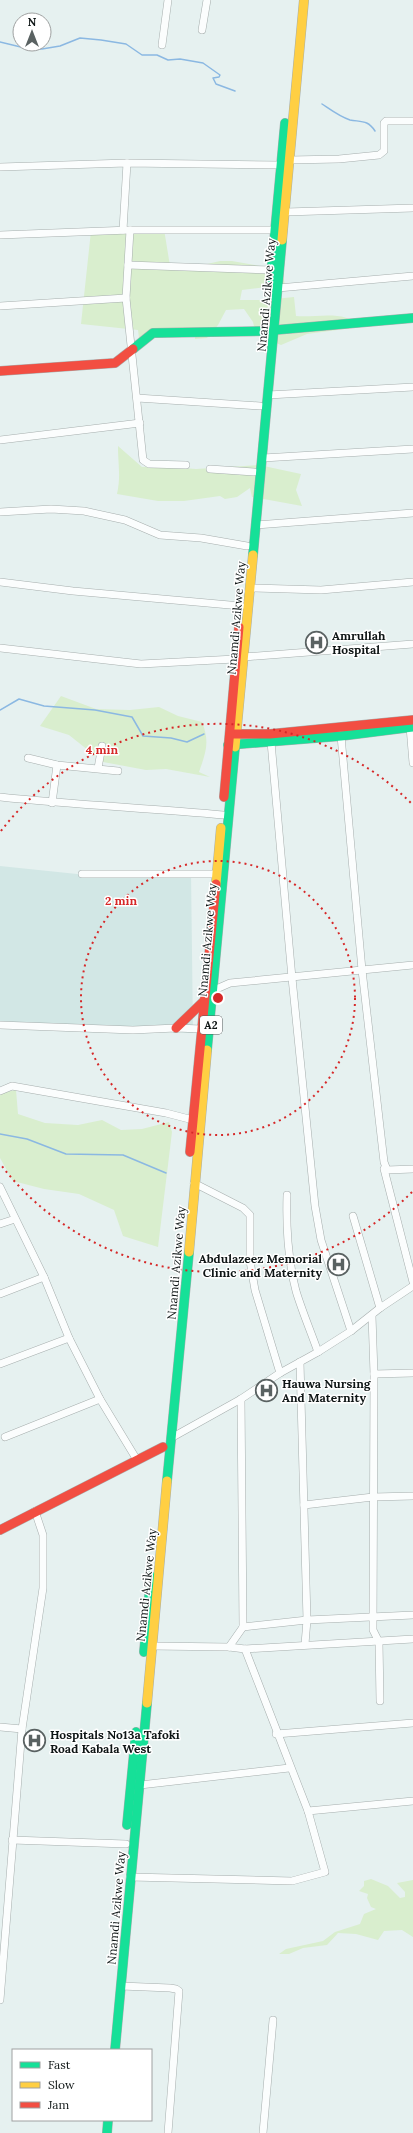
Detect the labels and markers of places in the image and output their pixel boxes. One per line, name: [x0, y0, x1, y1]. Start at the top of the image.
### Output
place label: Amrullah Hospital: [332, 628, 386, 657]
hospital icon: Amrullah Hospital: [304, 629, 330, 655]
centre of rings: [211, 991, 225, 1005]
place label: Abdulazeez Memorial Clinic and Maternity: [199, 1251, 322, 1280]
hospital icon: Abdulazeez Memorial Clinic and Maternity: [325, 1252, 351, 1278]
place label: Hauwa Nursing And Maternity: [282, 1376, 372, 1405]
hospital icon: Hauwa Nursing And Maternity: [254, 1377, 280, 1403]
place label: Hospitals No13a Tafoki Road Kabala West: [50, 1727, 180, 1756]
hospital icon: Hospitals No13a Tafoki Road Kabala West: [21, 1728, 47, 1754]

